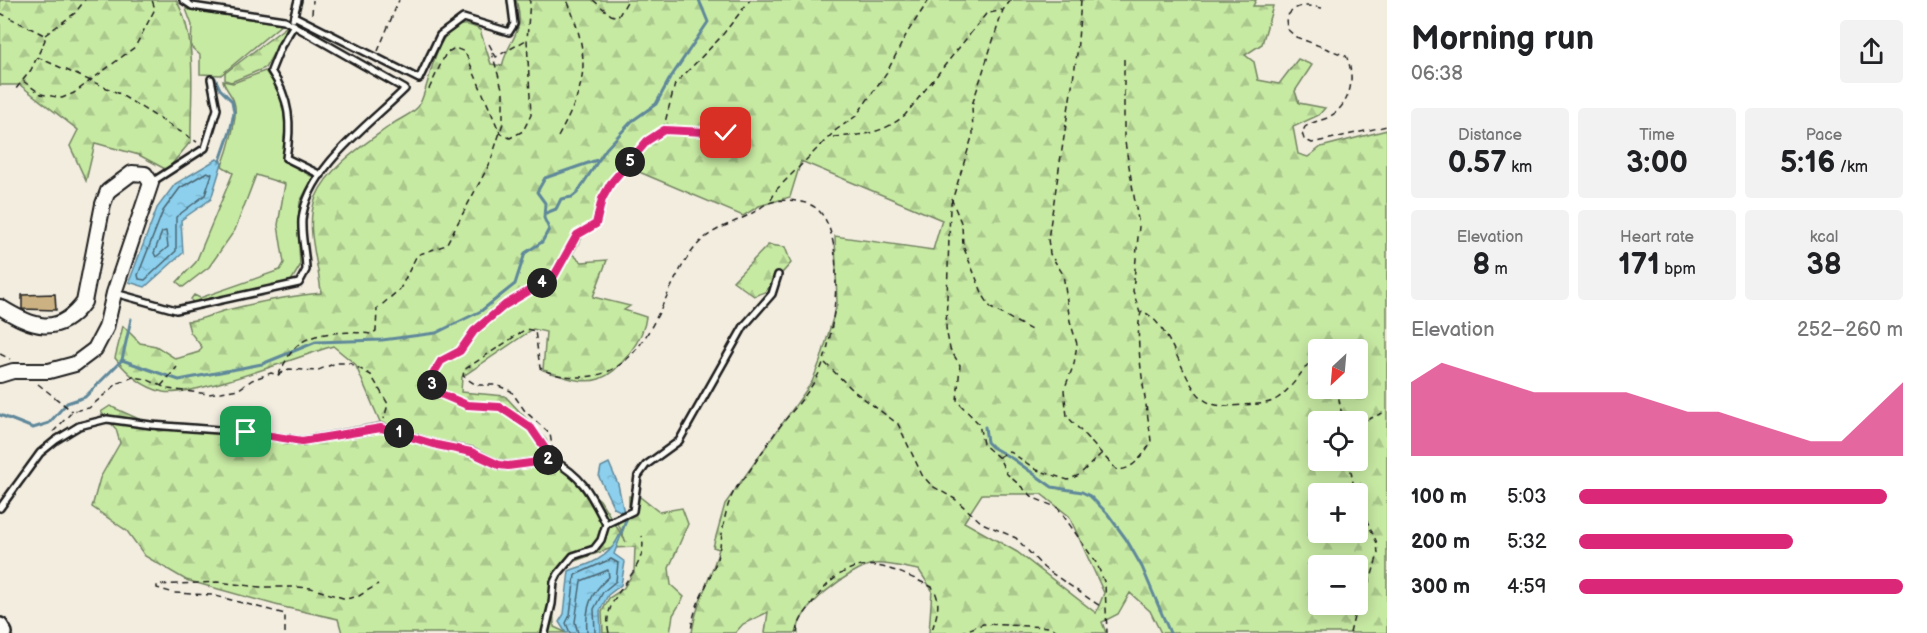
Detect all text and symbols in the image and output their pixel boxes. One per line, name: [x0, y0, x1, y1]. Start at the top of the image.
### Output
text: Morning run: [1411, 19, 1594, 59]
button: share: [1840, 20, 1903, 83]
text: 06:38: [1411, 62, 1463, 86]
pin: [700, 107, 751, 158]
icon: check: [709, 116, 742, 149]
text: Distance: [1458, 126, 1522, 145]
text: Time: [1639, 126, 1675, 145]
text: Pace: [1806, 126, 1842, 145]
text: 0.57: [1448, 145, 1507, 181]
text: 3:00: [1626, 145, 1688, 181]
text: 5:16: [1780, 145, 1835, 181]
pin: 5: [615, 147, 645, 177]
text: 5: [625, 152, 635, 171]
text: km: [1507, 158, 1532, 177]
text: /km: [1835, 158, 1868, 177]
text: Elevation: [1457, 228, 1523, 247]
text: Heart rate: [1620, 228, 1694, 247]
text: kcal: [1810, 228, 1838, 247]
text: 8: [1472, 247, 1490, 283]
text: 171: [1618, 247, 1660, 283]
text: 38: [1806, 247, 1842, 283]
text: m: [1490, 260, 1508, 279]
text: bpm: [1660, 260, 1696, 279]
pin: 4: [527, 268, 557, 298]
text: 4: [537, 273, 547, 292]
text: Elevation: [1411, 318, 1494, 342]
text: 252–260 m: [1797, 318, 1903, 342]
north arrow: [1308, 339, 1368, 399]
map controls: [1308, 339, 1368, 615]
pin: 3: [417, 370, 447, 400]
text: 3: [427, 375, 437, 394]
pin: [220, 406, 271, 457]
button: locate: [1308, 411, 1368, 471]
icon: arrive: [229, 415, 262, 448]
pin: 1: [384, 418, 414, 448]
text: 1: [396, 423, 402, 442]
pin: 2: [533, 445, 563, 475]
text: 2: [543, 450, 553, 469]
button: +: [1308, 483, 1368, 543]
text: 100 m: [1411, 485, 1467, 509]
text: 5:03: [1507, 485, 1547, 509]
text: 200 m: [1411, 530, 1470, 554]
text: 5:32: [1507, 530, 1547, 554]
button: −: [1308, 555, 1368, 615]
text: 300 m: [1411, 575, 1470, 599]
text: 4:59: [1507, 575, 1546, 599]

